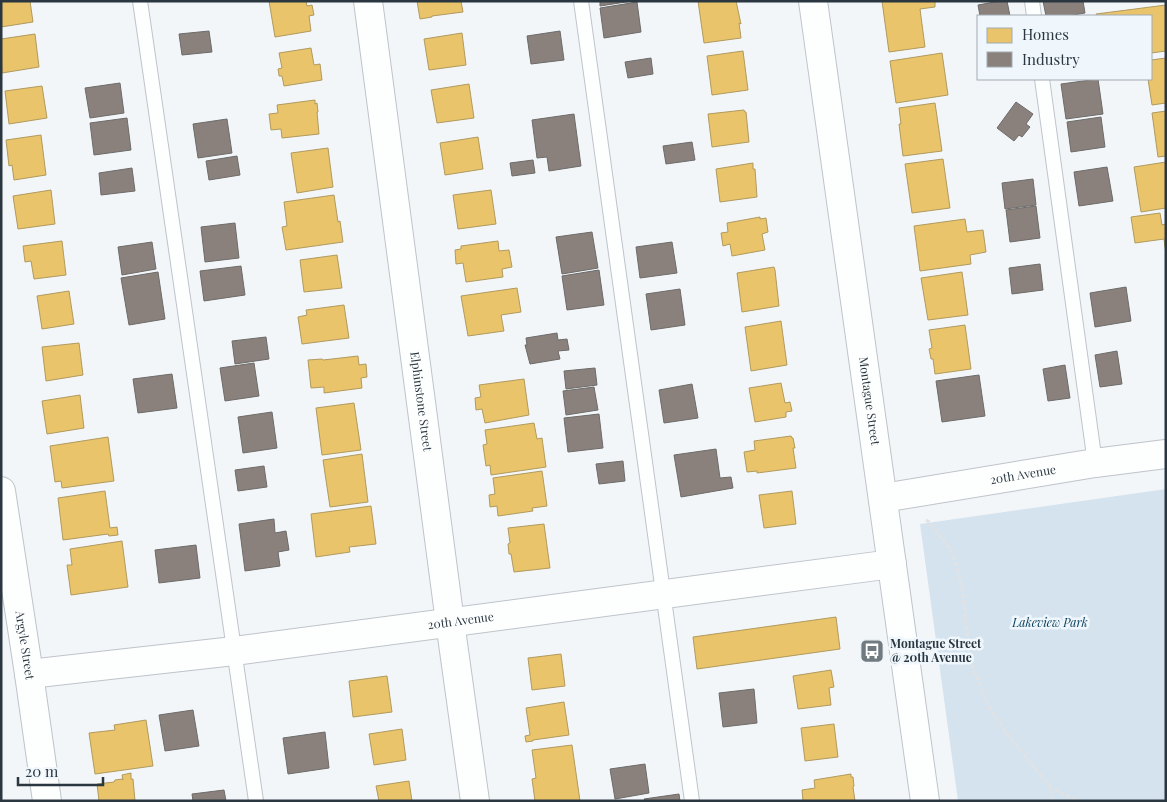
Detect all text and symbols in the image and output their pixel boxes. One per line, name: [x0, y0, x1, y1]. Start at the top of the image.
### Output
legend: [977, 15, 1152, 80]
text: Homes: [1022, 24, 1069, 44]
text: Industry: [1022, 49, 1080, 69]
street label: Elphinstone Street: [407, 351, 436, 453]
street label: Montague Street: [856, 356, 884, 447]
street label: 20th Avenue: [989, 461, 1057, 487]
street label: Argyle Street: [12, 608, 39, 681]
street label: 20th Avenue: [427, 608, 495, 632]
park label: Lakeview Park: [1011, 614, 1088, 630]
place label: Montague Street @ 20th Avenue: [890, 635, 982, 665]
bus stop icon: Montague Street @ 20th Avenue: [859, 638, 885, 664]
scale bar: [18, 754, 102, 786]
text: 20 m: [25, 761, 59, 781]

